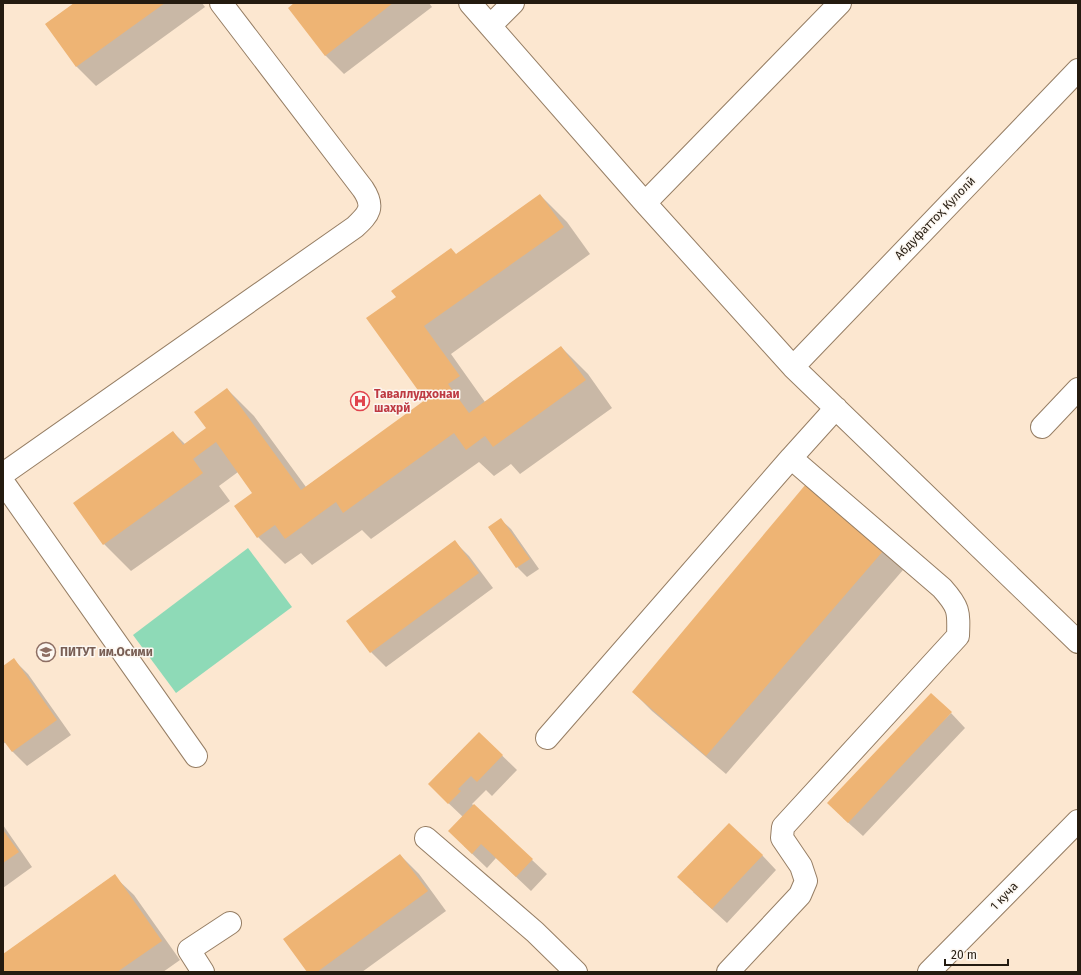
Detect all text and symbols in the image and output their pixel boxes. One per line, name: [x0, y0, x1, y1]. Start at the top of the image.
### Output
street label: Абдуфаттоҳ Кулолӣ: [892, 174, 978, 262]
place label: Таваллудхонаи шахрй: [374, 387, 460, 415]
hospital icon: Таваллудхонаи шахрй: [349, 390, 371, 412]
school or university icon: ПИТУТ им.Осими: [35, 641, 57, 663]
place label: ПИТУТ им.Осими: [60, 645, 153, 659]
street label: 1 куча: [987, 879, 1021, 913]
scale bar: [945, 941, 1008, 967]
text: 20 m: [951, 948, 977, 962]

